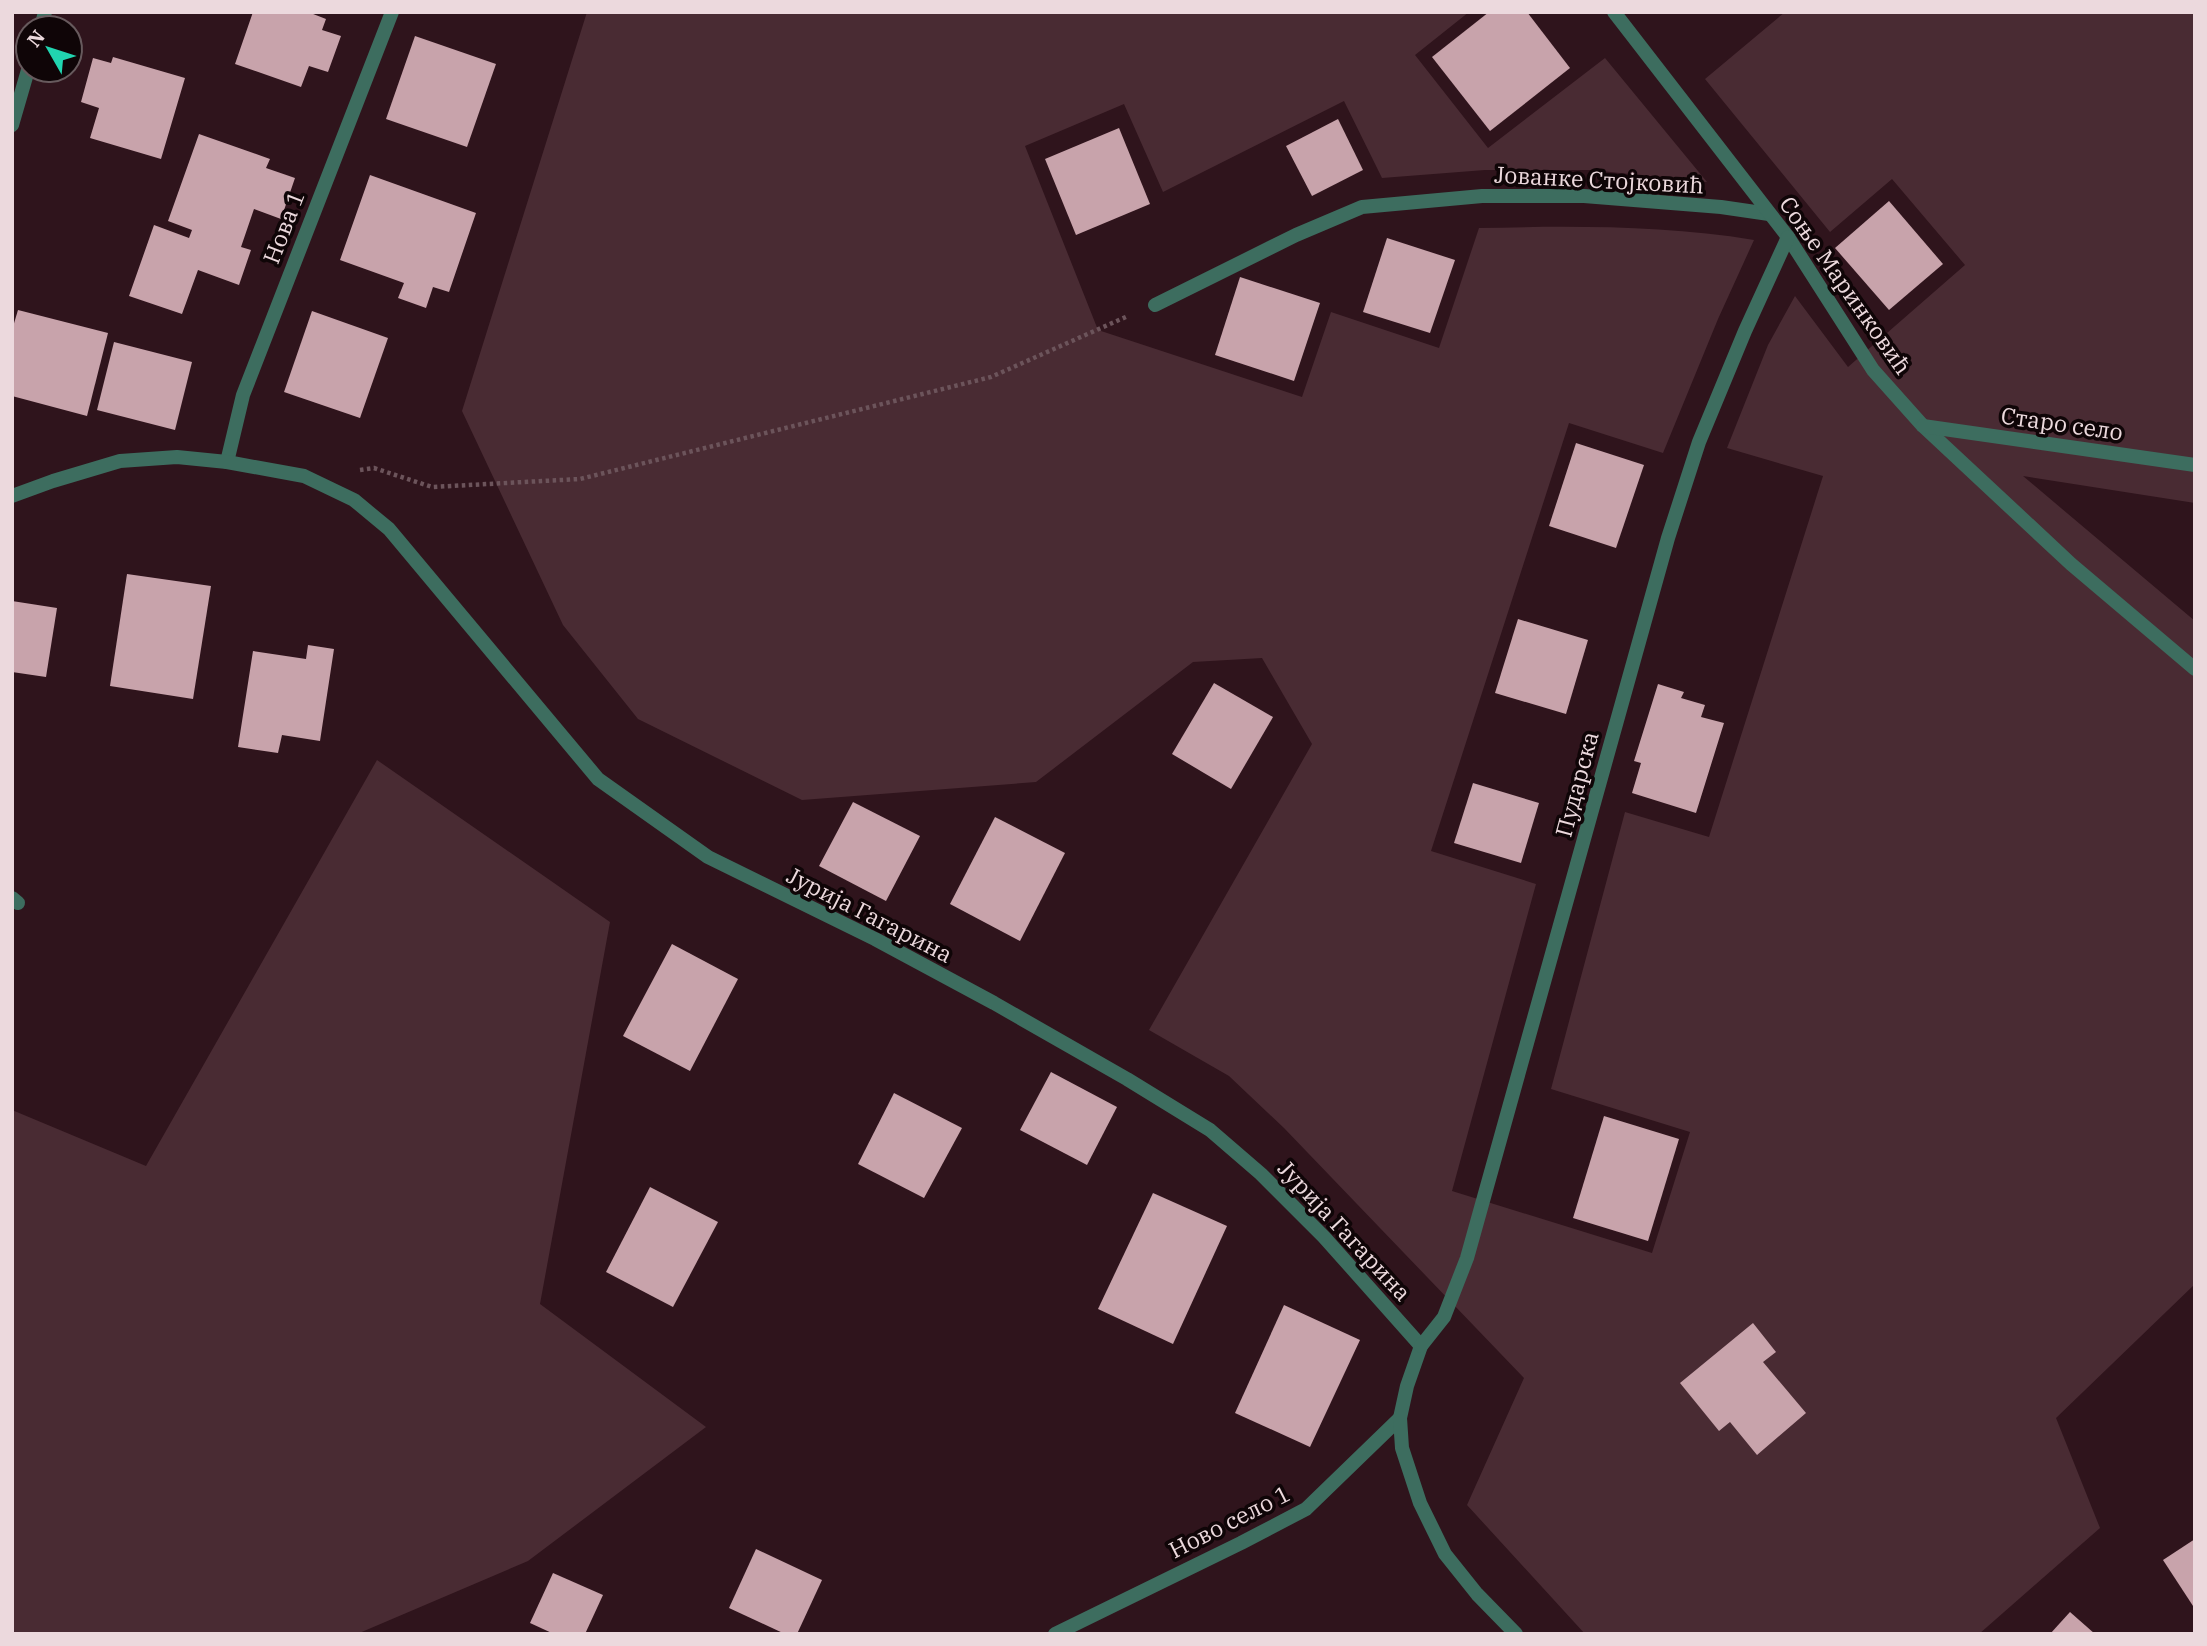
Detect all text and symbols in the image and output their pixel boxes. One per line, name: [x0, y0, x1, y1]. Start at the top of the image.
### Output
north arrow: [14, 14, 84, 84]
text: N: [22, 25, 50, 52]
street label: Јованке Стојковић: [1493, 159, 1705, 199]
street label: Нова 1: [255, 186, 311, 268]
street label: Соње Маринковић: [1773, 190, 1919, 380]
street label: Старо село: [1999, 400, 2125, 446]
street label: Пударска: [1548, 728, 1604, 840]
street label: Јурија Гагарина: [782, 859, 958, 969]
street label: Јурија Гагарина: [1272, 1153, 1418, 1307]
street label: Ново село 1: [1163, 1478, 1295, 1564]

